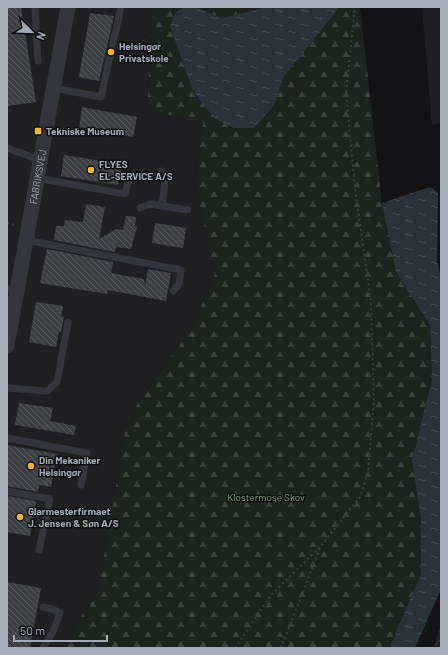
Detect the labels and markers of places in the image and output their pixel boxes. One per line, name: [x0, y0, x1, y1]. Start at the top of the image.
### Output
place label: Helsingør Privatskole: [119, 40, 169, 64]
marker: Helsingør Privatskole: [106, 47, 116, 57]
place label: Tekniske Museum: [46, 125, 124, 137]
marker: Tekniske Museum: [33, 126, 43, 136]
place label: FLYES EL-SERVICE A/S: [99, 158, 173, 182]
marker: FLYES EL-SERVICE A/S: [86, 165, 96, 175]
place label: Din Mekaniker Helsingør: [39, 454, 101, 478]
marker: Din Mekaniker Helsingør: [26, 461, 36, 471]
place label: Glarmesterfirmaet J. Jensen & Søn A/S: [28, 505, 119, 529]
marker: Glarmesterfirmaet J. Jensen & Søn A/S: [15, 512, 25, 522]

